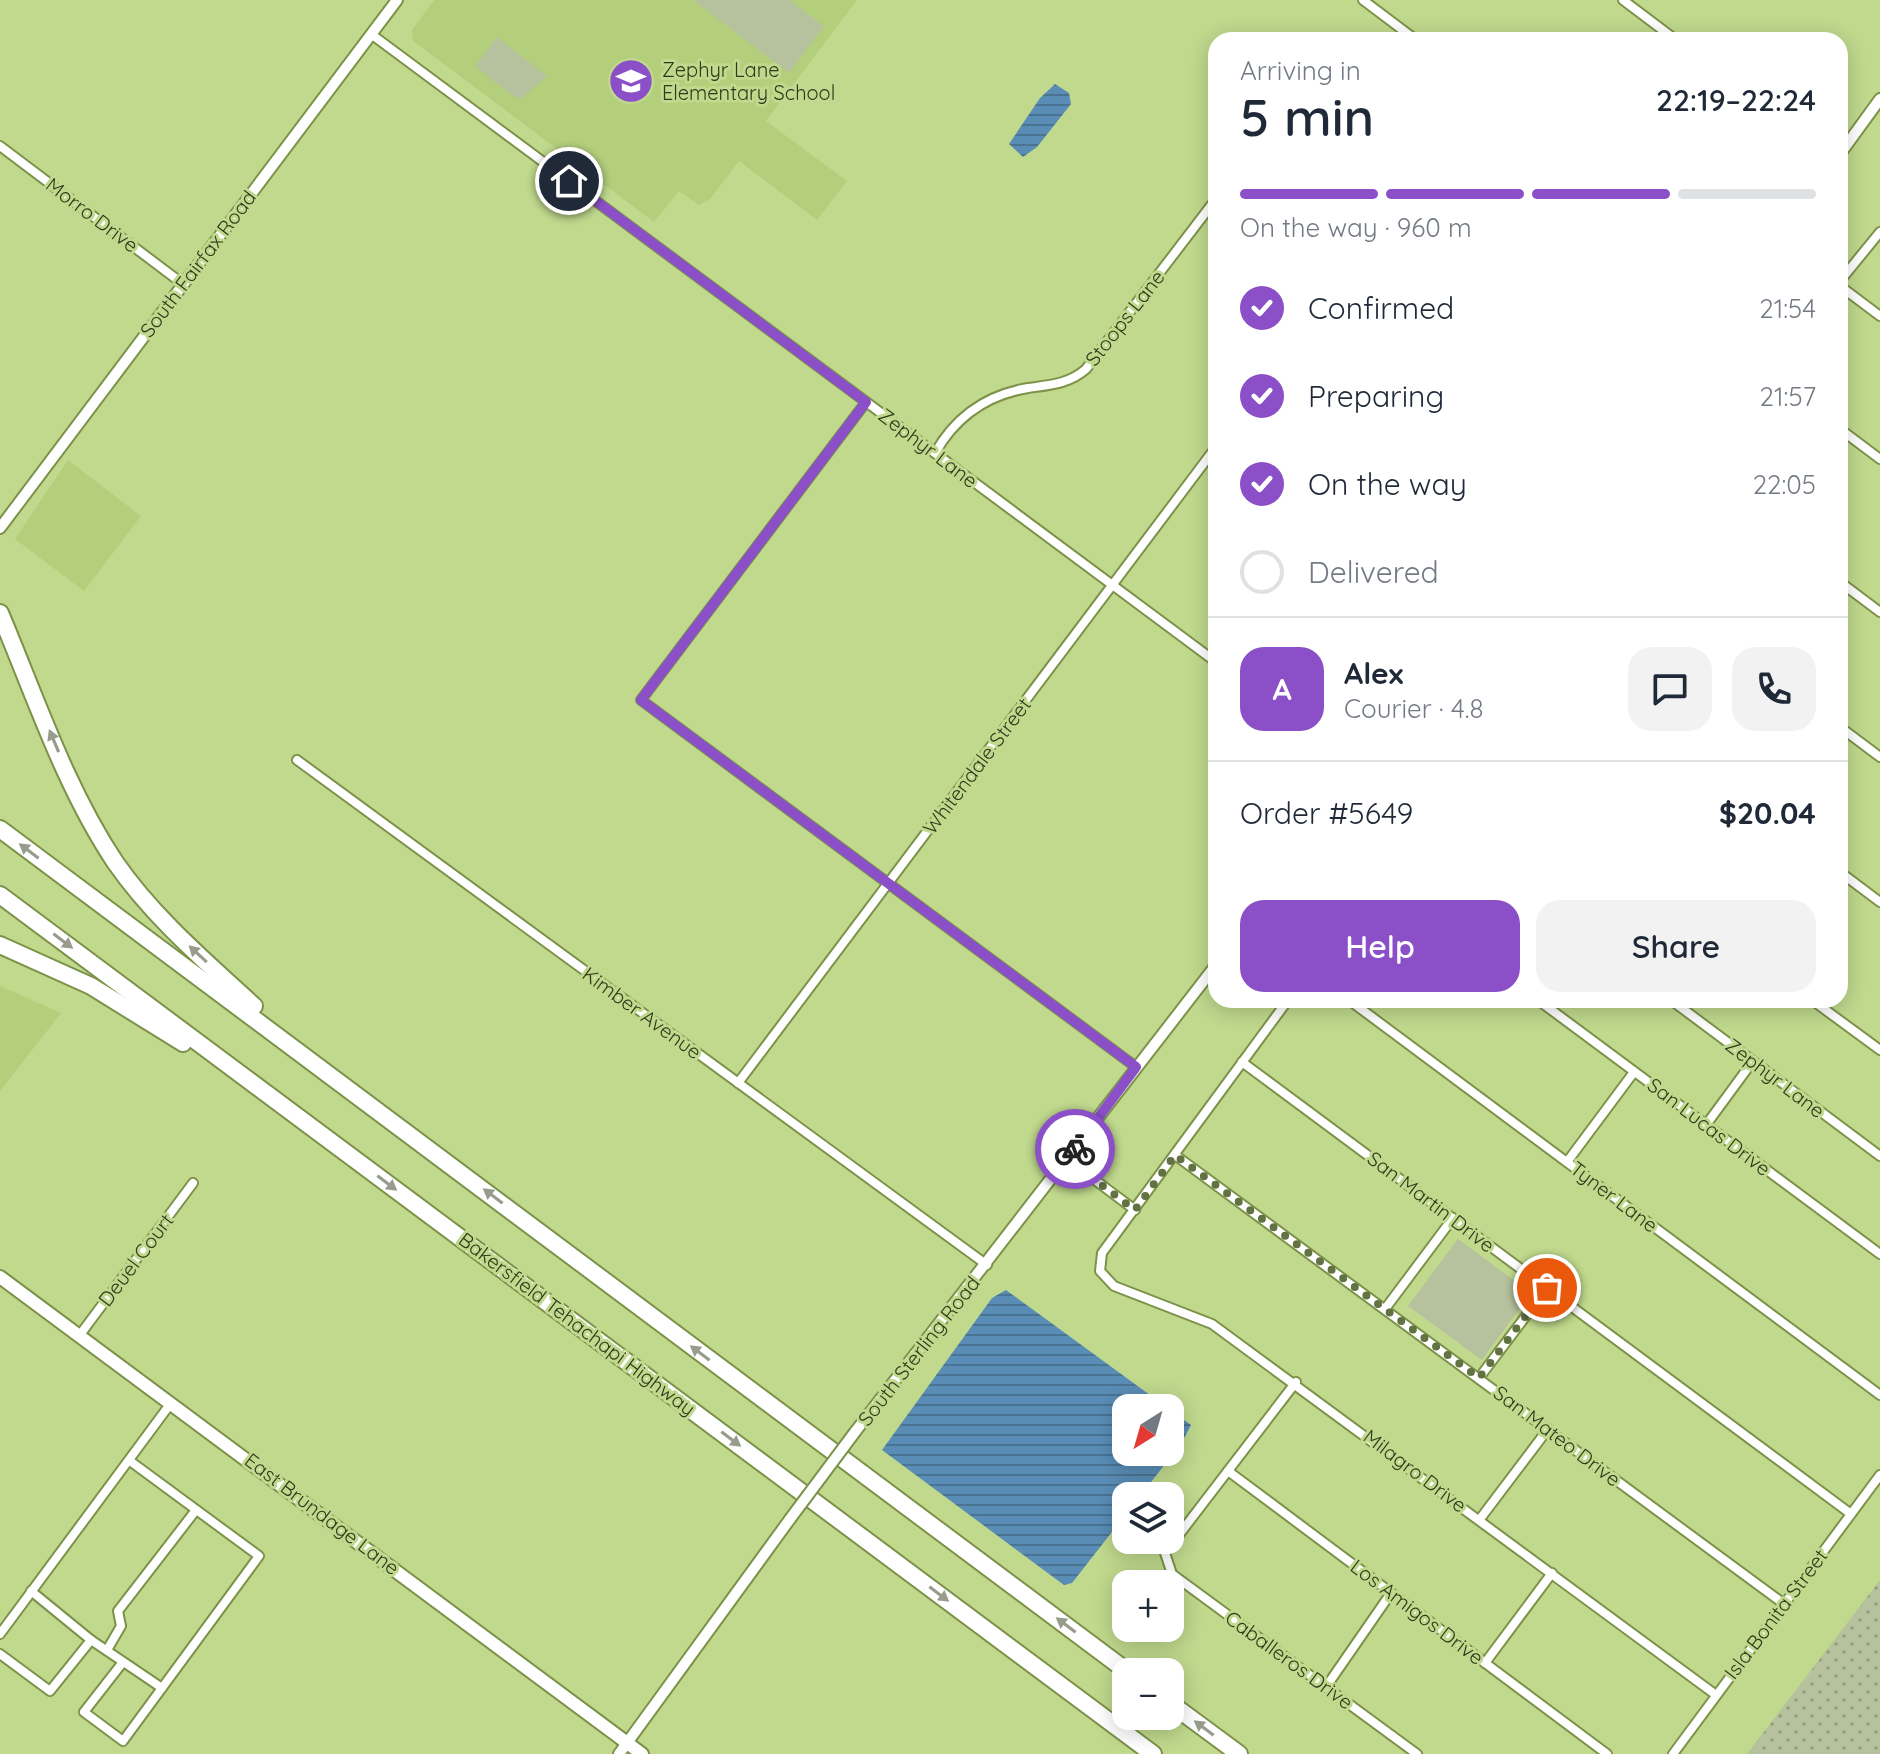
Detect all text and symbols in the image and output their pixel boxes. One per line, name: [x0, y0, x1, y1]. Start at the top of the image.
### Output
text: Arriving in: [1240, 54, 1361, 87]
school or university icon: Zephyr Lane Elementary School: [607, 57, 655, 105]
place label: Zephyr Lane Elementary School: [662, 57, 835, 105]
text: 22:19–22:24: [1656, 81, 1816, 119]
text: 5 min: [1240, 84, 1374, 149]
pin: [535, 147, 603, 215]
icon: home: [547, 159, 591, 203]
street label: Morro Drive: [41, 172, 143, 257]
street label: South Fairfax Road: [134, 185, 261, 342]
text: On the way · 960 m: [1240, 211, 1472, 244]
street label: Stoops Lane: [1079, 265, 1170, 371]
icon: check: [1240, 286, 1284, 330]
text: Confirmed: [1308, 289, 1454, 327]
text: 21:54: [1759, 292, 1816, 325]
icon: check: [1240, 374, 1284, 418]
text: Preparing: [1308, 377, 1444, 415]
text: 21:57: [1760, 380, 1816, 413]
street label: Zephyr Lane: [874, 402, 983, 493]
icon: check: [1240, 462, 1284, 506]
text: On the way: [1308, 465, 1467, 503]
text: 22:05: [1753, 468, 1816, 501]
text: Delivered: [1308, 553, 1439, 591]
button: chat: [1628, 647, 1712, 731]
button: phone: [1732, 647, 1816, 731]
text: Alex: [1344, 654, 1403, 692]
text: A: [1272, 670, 1292, 708]
street label: Whitendale Street: [917, 692, 1036, 839]
text: Courier · 4.8: [1344, 692, 1483, 725]
one-way arrow: [48, 729, 61, 753]
text: Order #5649: [1240, 794, 1413, 832]
text: $20.04: [1719, 794, 1816, 832]
one-way arrow: [19, 844, 40, 859]
button: Help: [1240, 900, 1520, 992]
button: Share: [1536, 900, 1816, 992]
one-way arrow: [52, 933, 73, 949]
one-way arrow: [189, 946, 208, 964]
street label: Kimber Avenue: [578, 961, 707, 1064]
street label: Zephyr Lane: [1721, 1032, 1830, 1123]
street label: San Lucas Drive: [1643, 1072, 1776, 1181]
courier: [1035, 1109, 1115, 1189]
icon: bike: [1053, 1127, 1097, 1171]
street label: San Martin Drive: [1363, 1146, 1500, 1258]
street label: Tyner Lane: [1566, 1156, 1663, 1238]
one-way arrow: [376, 1175, 398, 1191]
one-way arrow: [483, 1189, 503, 1205]
street label: Deuel Court: [93, 1208, 179, 1311]
street label: Bakersfield Tehachapi Highway: [454, 1226, 701, 1421]
pin: [1513, 1254, 1581, 1322]
icon: bag: [1525, 1266, 1569, 1310]
street label: South Sterling Road: [852, 1271, 985, 1431]
one-way arrow: [690, 1345, 711, 1361]
street label: San Mateo Drive: [1489, 1380, 1626, 1492]
north arrow: [1112, 1394, 1184, 1466]
map controls: [1112, 1394, 1184, 1730]
street label: Milagro Drive: [1359, 1424, 1472, 1518]
one-way arrow: [720, 1430, 741, 1446]
street label: East Brundage Lane: [240, 1447, 405, 1580]
button: layers: [1112, 1482, 1184, 1554]
street label: Isla Bonita Street: [1719, 1544, 1833, 1684]
street label: Los Amigos Drive: [1346, 1553, 1489, 1670]
button: +: [1112, 1570, 1184, 1642]
one-way arrow: [928, 1586, 950, 1602]
street label: Caballeros Drive: [1220, 1605, 1358, 1714]
one-way arrow: [1056, 1618, 1076, 1634]
button: −: [1112, 1658, 1184, 1730]
one-way arrow: [1194, 1721, 1215, 1737]

